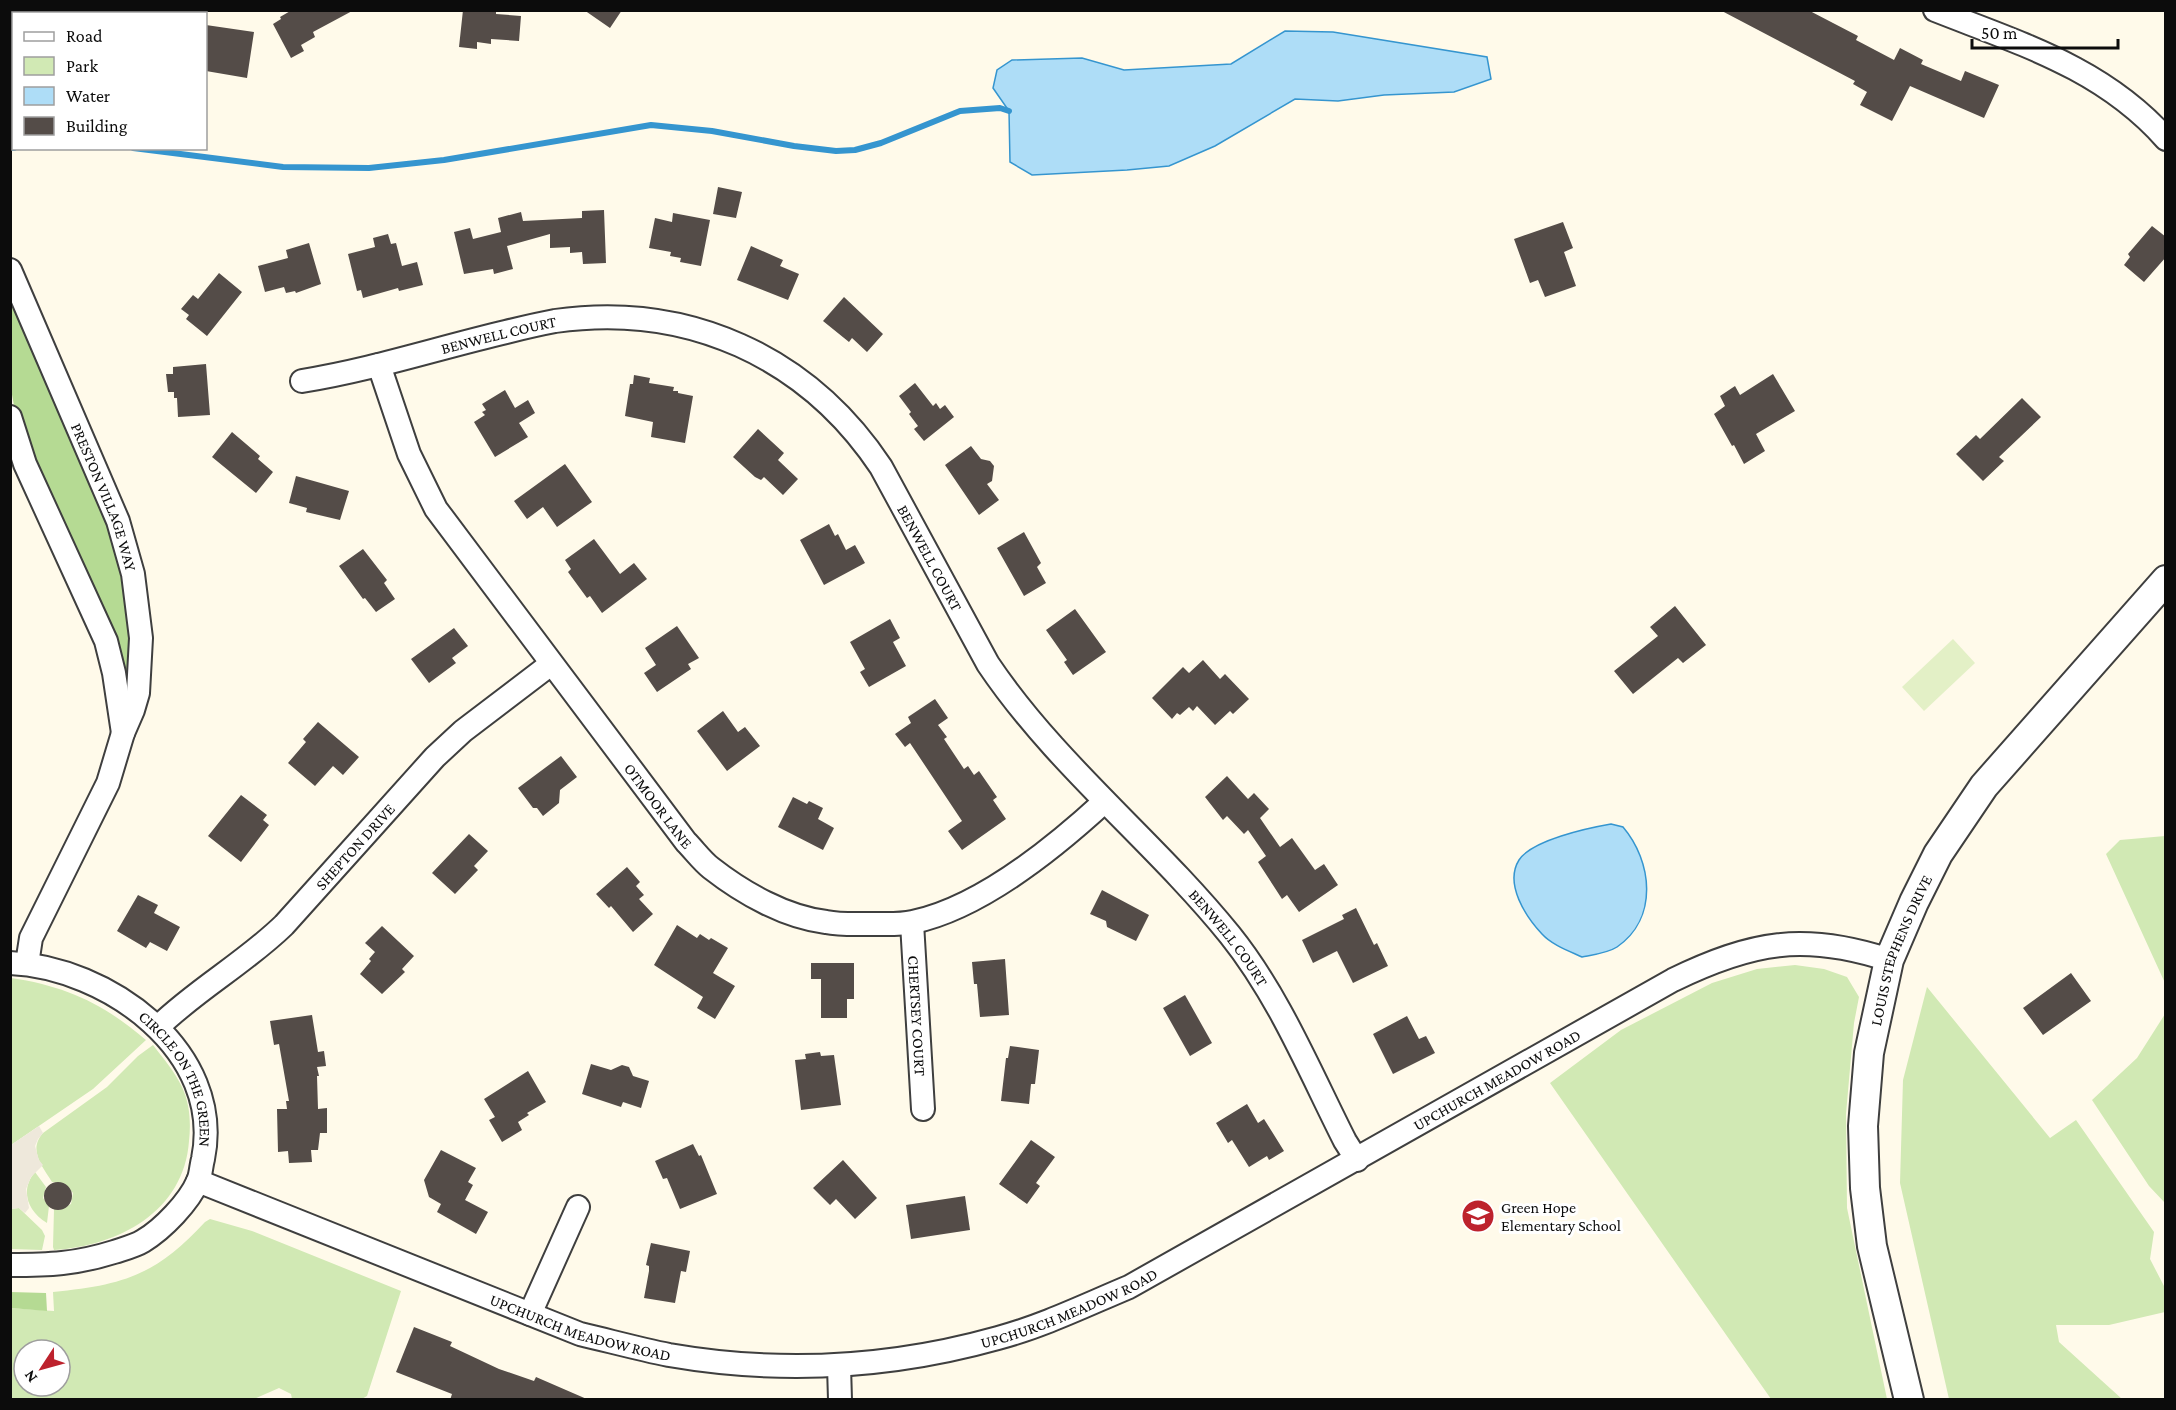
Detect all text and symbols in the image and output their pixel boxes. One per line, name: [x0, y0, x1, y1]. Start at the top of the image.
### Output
legend: [12, 12, 207, 150]
scale bar: [1972, 12, 2118, 50]
text: 50 m: [1981, 23, 2018, 43]
text: Road: [66, 26, 103, 46]
text: Park: [66, 56, 98, 76]
text: Water: [66, 86, 111, 106]
text: Building: [66, 116, 128, 136]
street label: BENWELL COURT: [439, 313, 558, 357]
street label: PRESTON VILLAGE WAY: [68, 420, 140, 574]
street label: BENWELL COURT: [894, 502, 966, 614]
street label: OTMOOR LANE: [621, 760, 696, 852]
street label: SHEPTON DRIVE: [312, 800, 398, 893]
street label: LOUIS STEPHENS DRIVE: [1867, 872, 1935, 1027]
street label: BENWELL COURT: [1186, 886, 1271, 989]
street label: CHERTSEY COURT: [905, 955, 929, 1077]
street label: CIRCLE ON THE GREEN: [136, 1008, 214, 1147]
street label: UPCHURCH MEADOW ROAD: [1410, 1026, 1584, 1134]
school or university icon: Green Hope Elementary School: [1460, 1198, 1496, 1234]
place label: Green Hope Elementary School: [1501, 1199, 1621, 1235]
street label: UPCHURCH MEADOW ROAD: [979, 1265, 1160, 1351]
street label: UPCHURCH MEADOW ROAD: [487, 1291, 672, 1364]
north arrow: [12, 1338, 72, 1398]
text: N: [20, 1367, 40, 1386]

